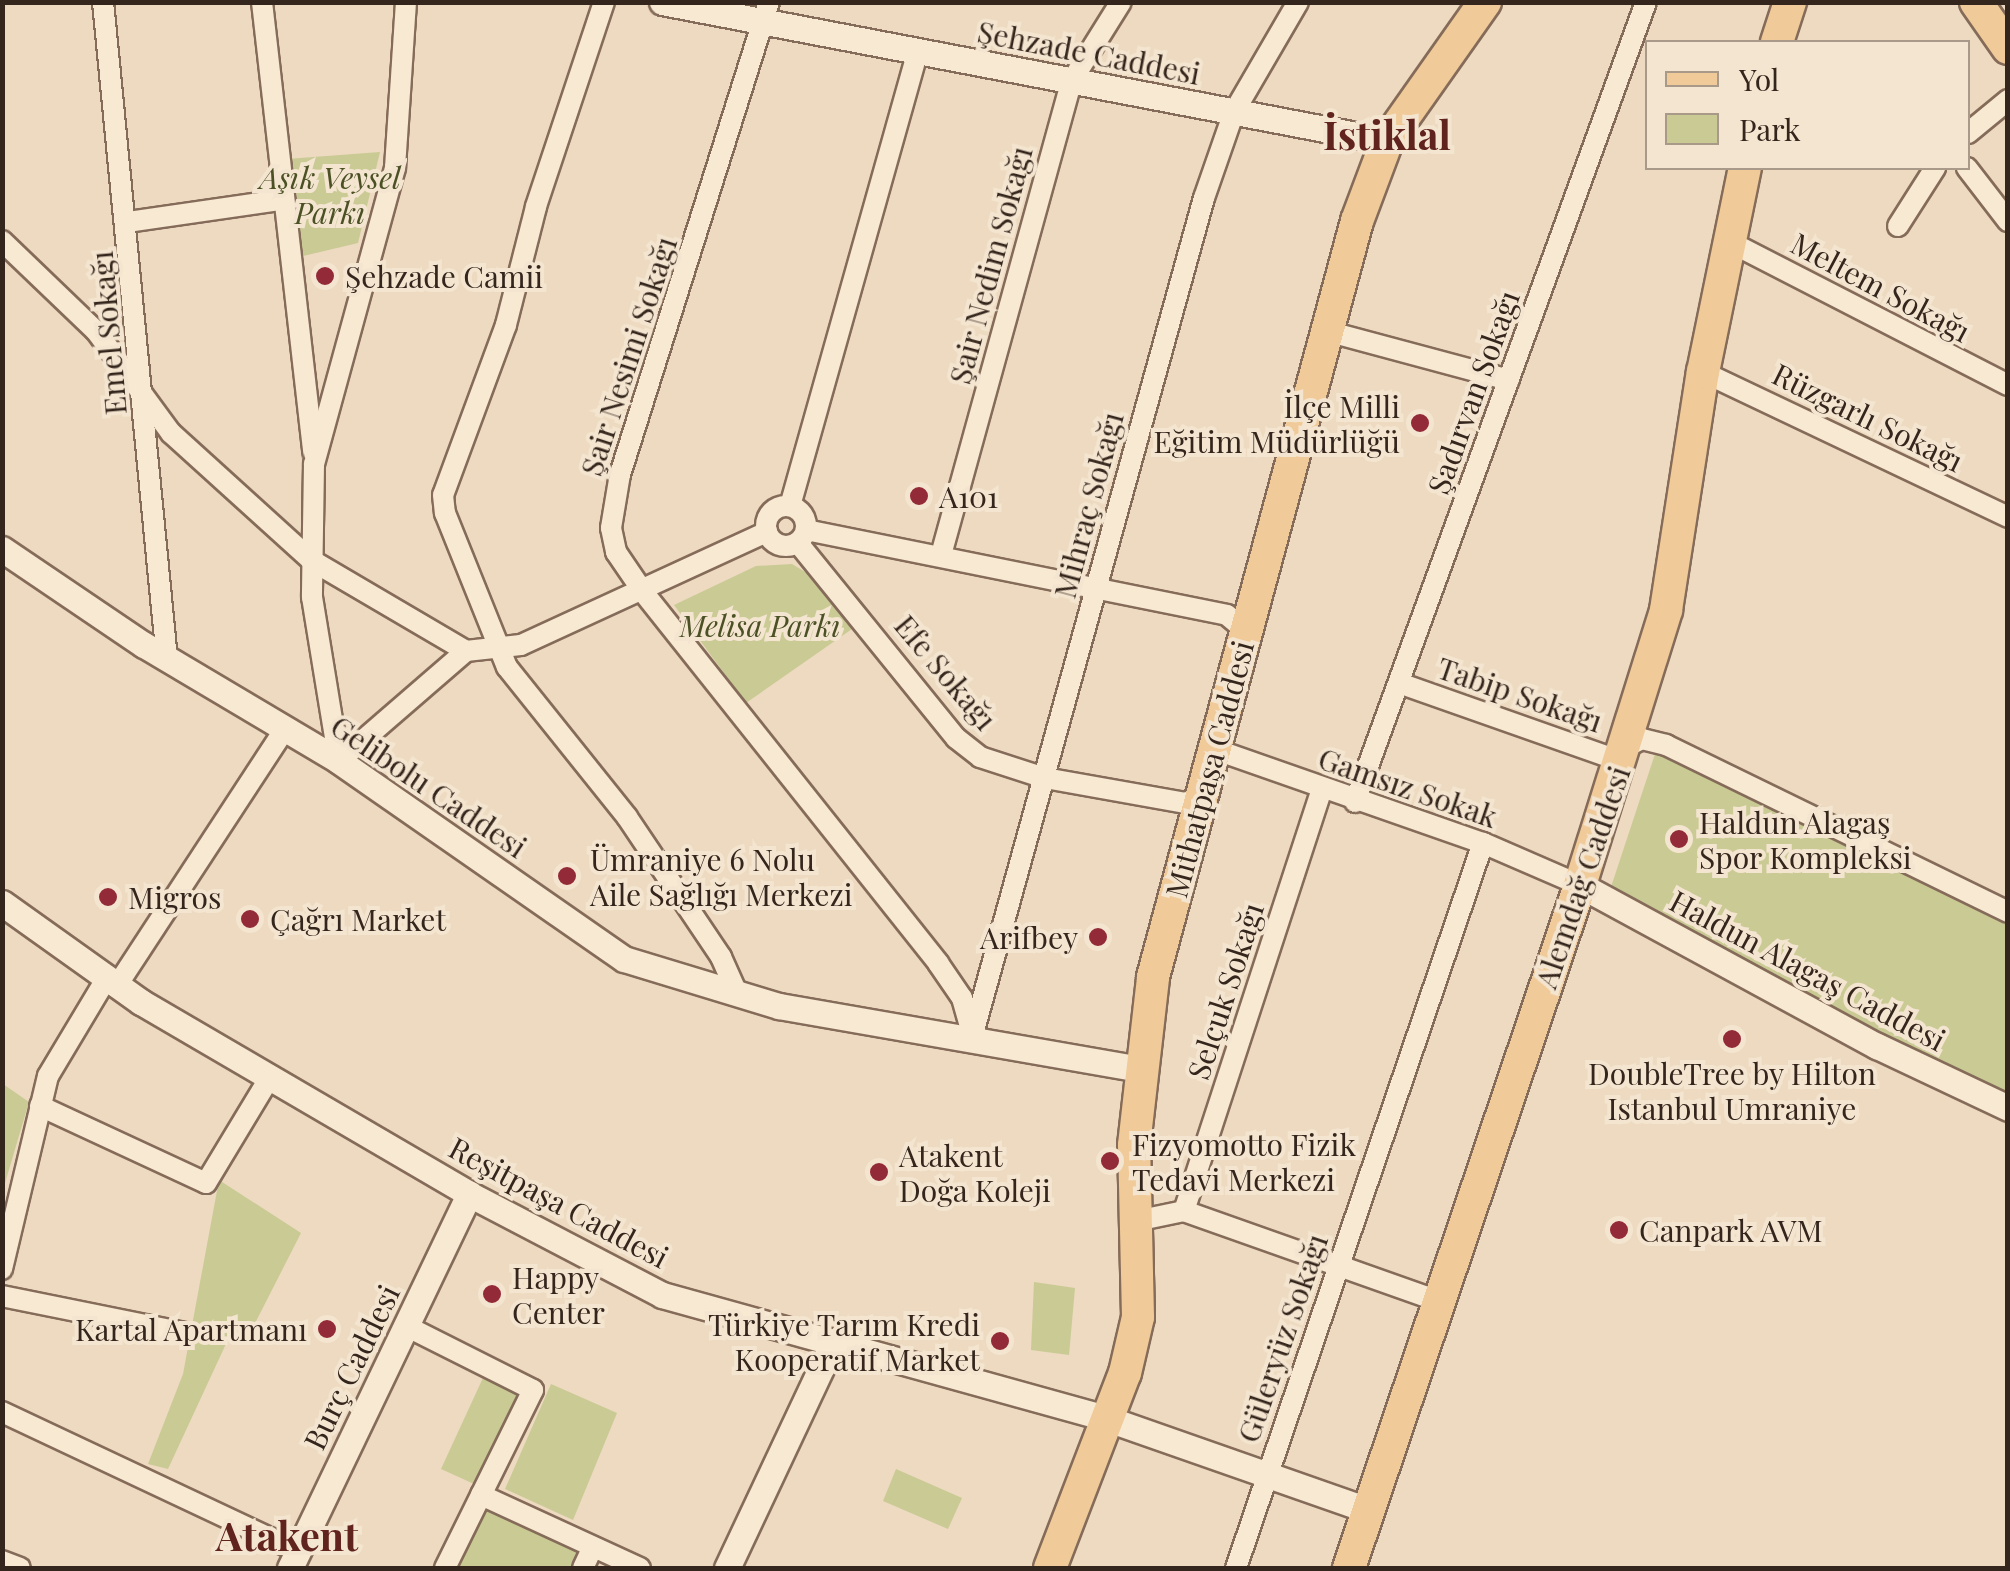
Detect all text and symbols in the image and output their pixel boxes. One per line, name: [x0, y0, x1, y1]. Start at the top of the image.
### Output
street label: Şehzade Caddesi: [975, 13, 1203, 91]
legend: [1645, 40, 1970, 170]
text: Yol: [1739, 59, 1779, 99]
text: Park: [1739, 109, 1801, 149]
district label: İstiklal: [1323, 110, 1451, 158]
street label: Şair Nedim Sokağı: [941, 142, 1039, 388]
park label: Aşık Veysel Parkı: [260, 159, 400, 230]
street label: Meltem Sokağı: [1785, 225, 1977, 349]
street label: Şair Nesimi Sokağı: [572, 232, 684, 480]
street label: Emel Sokağı: [83, 250, 133, 416]
place label: Şehzade Camii: [345, 258, 543, 294]
marker: Şehzade Camii: [314, 265, 336, 287]
street label: Şadırvan Sokağı: [1420, 285, 1526, 499]
street label: Rüzgarlı Sokağı: [1767, 355, 1969, 479]
place label: İlçe Milli Eğitim Müdürlüğü: [1153, 388, 1400, 458]
street label: Mihraç Sokağı: [1046, 408, 1130, 602]
marker: İlçe Milli Eğitim Müdürlüğü: [1409, 412, 1431, 434]
place label: A101: [939, 478, 998, 514]
marker: A101: [908, 485, 930, 507]
park label: Melisa Parkı: [680, 607, 840, 643]
street label: Efe Sokağı: [888, 607, 1004, 737]
street label: Mithatpaşa Caddesi: [1157, 636, 1261, 902]
street label: Tabip Sokağı: [1433, 649, 1607, 739]
street label: Gelibolu Caddesi: [324, 707, 534, 865]
street label: Gamsız Sokak: [1314, 740, 1502, 834]
street label: Alemdağ Caddesi: [1527, 761, 1637, 993]
place label: Haldun Alagaş Spor Kompleksi: [1699, 804, 1912, 874]
marker: Haldun Alagaş Spor Kompleksi: [1668, 828, 1690, 850]
place label: Ümraniye 6 Nolu Aile Sağlığı Merkezi: [590, 841, 852, 912]
marker: Ümraniye 6 Nolu Aile Sağlığı Merkezi: [554, 863, 580, 889]
place label: Migros: [128, 879, 221, 915]
street label: Haldun Alagaş Caddesi: [1664, 882, 1952, 1058]
marker: Migros: [97, 886, 119, 908]
street label: Selçuk Sokağı: [1179, 898, 1271, 1084]
place label: Çağrı Market: [270, 901, 446, 937]
marker: Çağrı Market: [239, 908, 261, 930]
place label: Arifbey: [980, 919, 1078, 955]
marker: Arifbey: [1087, 926, 1109, 948]
marker: DoubleTree by Hilton Istanbul Umraniye: [1721, 1028, 1743, 1050]
place label: DoubleTree by Hilton Istanbul Umraniye: [1588, 1055, 1876, 1126]
place label: Fizyomotto Fizik Tedavi Merkezi: [1132, 1126, 1356, 1196]
street label: Reşitpaşa Caddesi: [443, 1129, 675, 1275]
place label: Atakent Doğa Koleji: [899, 1137, 1051, 1208]
marker: Fizyomotto Fizik Tedavi Merkezi: [1097, 1148, 1123, 1174]
marker: Atakent Doğa Koleji: [868, 1161, 890, 1183]
place label: Canpark AVM: [1639, 1212, 1824, 1248]
marker: Canpark AVM: [1608, 1219, 1630, 1241]
street label: Güleryüz Sokağı: [1230, 1229, 1334, 1447]
place label: Happy Center: [512, 1259, 605, 1330]
street label: Burç Caddesi: [296, 1279, 406, 1455]
marker: Happy Center: [481, 1283, 503, 1305]
place label: Türkiye Tarım Kredi Kooperatif Market: [707, 1306, 980, 1376]
place label: Kartal Apartmanı: [74, 1311, 307, 1347]
marker: Kartal Apartmanı: [316, 1318, 338, 1340]
marker: Türkiye Tarım Kredi Kooperatif Market: [989, 1330, 1011, 1352]
district label: Atakent: [216, 1511, 358, 1559]

